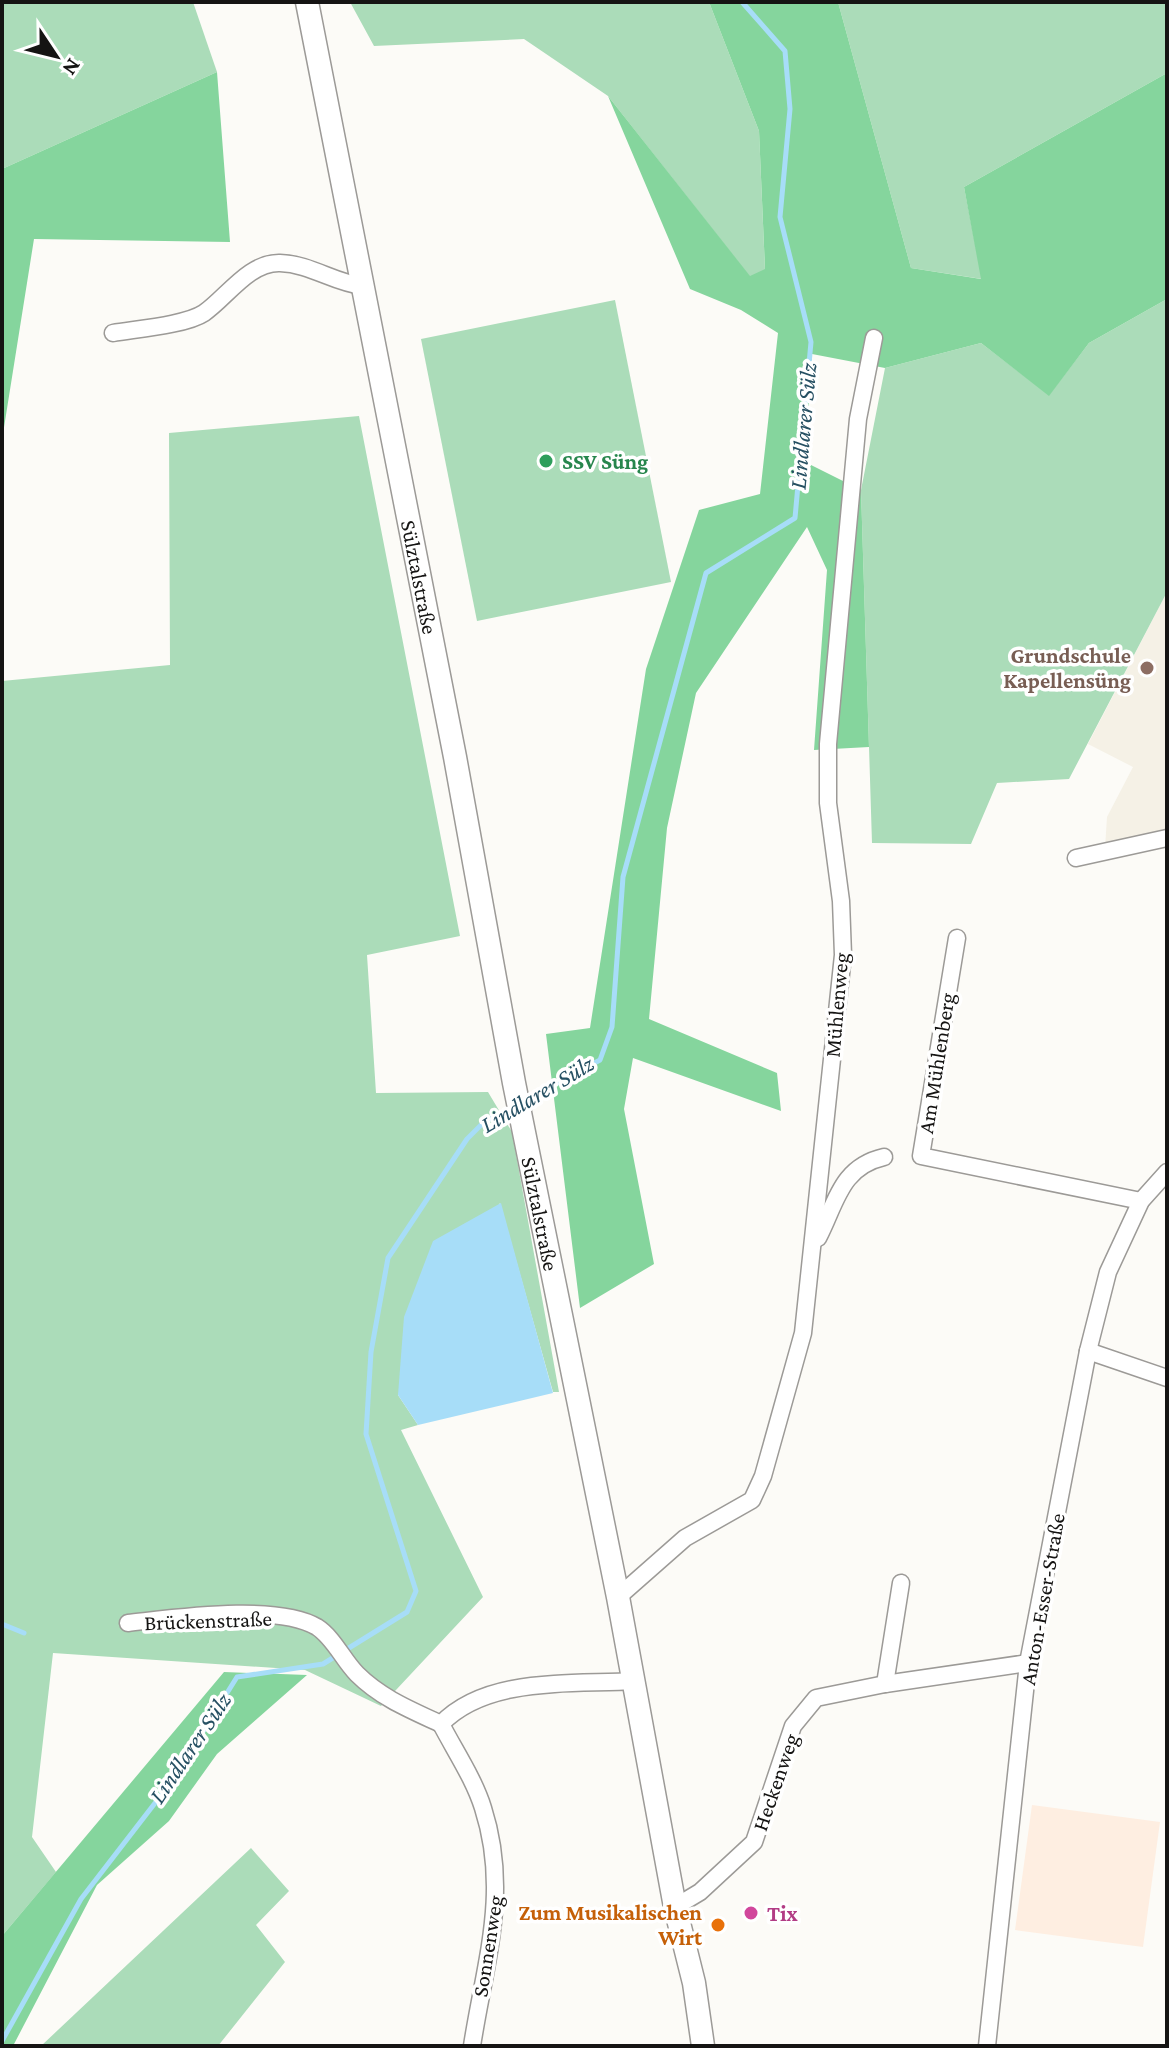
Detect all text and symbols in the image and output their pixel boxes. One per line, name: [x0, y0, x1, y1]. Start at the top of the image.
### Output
north arrow: [16, 16, 96, 96]
text: N: [57, 54, 87, 80]
water label: Lindlarer Sülz: [784, 361, 822, 490]
place label: SSV Süng: [562, 449, 648, 474]
marker: SSV Süng: [537, 452, 555, 470]
street label: Sülztalstraße: [396, 518, 443, 636]
place label: Grundschule Kapellensüng: [1003, 643, 1131, 693]
marker: Grundschule Kapellensüng: [1138, 659, 1156, 677]
street label: Mühlenweg: [819, 951, 854, 1059]
street label: Am Mühlenberg: [913, 990, 960, 1135]
water label: Lindlarer Sülz: [475, 1049, 599, 1138]
street label: Sülztalstraße: [516, 1155, 564, 1273]
street label: Anton-Esser-Straße: [1015, 1511, 1070, 1687]
street label: Brückenstraße: [144, 1606, 272, 1635]
water label: Lindlarer Sülz: [143, 1687, 237, 1808]
street label: Heckenweg: [747, 1730, 804, 1834]
street label: Sonnenweg: [467, 1893, 508, 1999]
place label: Zum Musikalischen Wirt: [519, 1900, 703, 1950]
place label: Tix: [767, 1901, 799, 1926]
marker: Tix: [742, 1904, 760, 1922]
marker: Zum Musikalischen Wirt: [709, 1916, 727, 1934]

